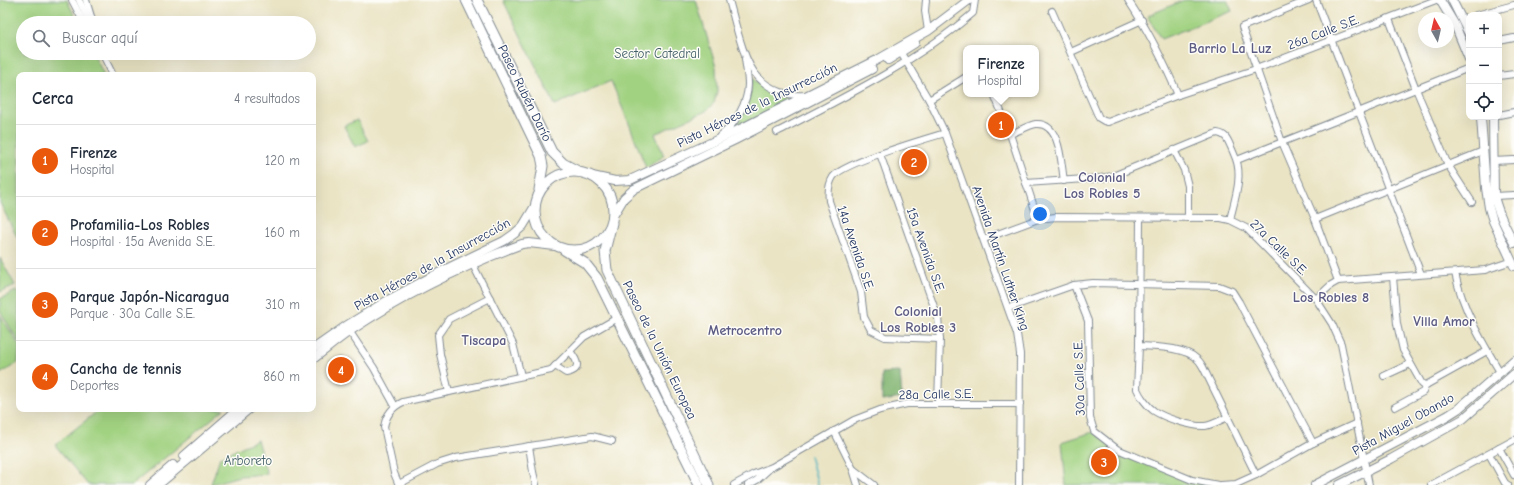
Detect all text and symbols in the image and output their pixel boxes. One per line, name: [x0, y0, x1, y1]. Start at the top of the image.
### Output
street label: 26a Calle S.E.: [1285, 12, 1361, 52]
north arrow: [1418, 12, 1454, 48]
map controls: [1466, 12, 1502, 120]
button: +: [1466, 12, 1502, 48]
search box: [16, 16, 316, 60]
icon: search: [30, 27, 52, 49]
text: Buscar aquí: [62, 29, 138, 47]
district label: Barrio La Luz: [1189, 40, 1271, 57]
street label: Paseo Rubén Darío: [495, 42, 555, 144]
popup: [963, 45, 1039, 97]
park label: Sector Catedral: [614, 46, 700, 61]
button: −: [1466, 48, 1502, 84]
text: Firenze: [978, 55, 1025, 73]
street label: Pista Héroes de la Insurrección: [675, 60, 839, 150]
text: Hospital: [978, 73, 1022, 88]
button: locate: [1466, 84, 1502, 120]
text: Cerca: [32, 89, 74, 108]
text: 4 resultados: [234, 91, 300, 106]
pin: 1: [988, 110, 1014, 140]
text: Firenze: [70, 144, 117, 162]
pin: 2: [901, 147, 927, 177]
text: 1: [42, 153, 48, 168]
text: 120 m: [265, 153, 300, 168]
text: Hospital: [70, 162, 114, 177]
district label: Colonial Los Robles 5: [1064, 169, 1140, 202]
street label: Avenida Martín Luther King: [969, 184, 1033, 332]
street label: 14a Avenida S.E.: [834, 204, 878, 292]
your location: [1030, 204, 1050, 224]
street label: 15a Avenida S.E.: [904, 205, 948, 295]
street label: Pista Héroes de la Insurrección: [351, 215, 513, 313]
text: Profamilia-Los Robles: [70, 216, 209, 234]
street label: 27a Calle S.E.: [1247, 216, 1311, 278]
text: 2: [42, 225, 48, 240]
text: 160 m: [265, 225, 300, 240]
text: Hospital · 15a Avenida S.E.: [70, 234, 215, 249]
street label: Paseo de la Unión Europea: [620, 278, 700, 422]
text: Parque Japón-Nicaragua: [70, 288, 229, 306]
district label: Los Robles 8: [1293, 289, 1369, 306]
text: 3: [42, 297, 48, 312]
text: 310 m: [265, 297, 300, 312]
district label: Colonial Los Robles 3: [880, 303, 956, 336]
text: Parque · 30a Calle S.E.: [70, 306, 195, 321]
district label: Villa Amor: [1413, 313, 1475, 330]
district label: Metrocentro: [708, 322, 782, 339]
district label: Tiscapa: [462, 332, 506, 349]
street label: 30a Calle S.E.: [1070, 340, 1088, 416]
pin: 4: [328, 355, 354, 385]
text: Cancha de tennis: [70, 360, 181, 378]
text: 4: [42, 369, 48, 384]
text: 860 m: [263, 369, 300, 384]
text: Deportes: [70, 378, 119, 393]
street label: 28a Calle S.E.: [898, 386, 974, 402]
street label: Pista Miguel Obando: [1349, 390, 1457, 458]
pin: 3: [1091, 447, 1117, 477]
park label: Arboreto: [224, 453, 272, 468]

